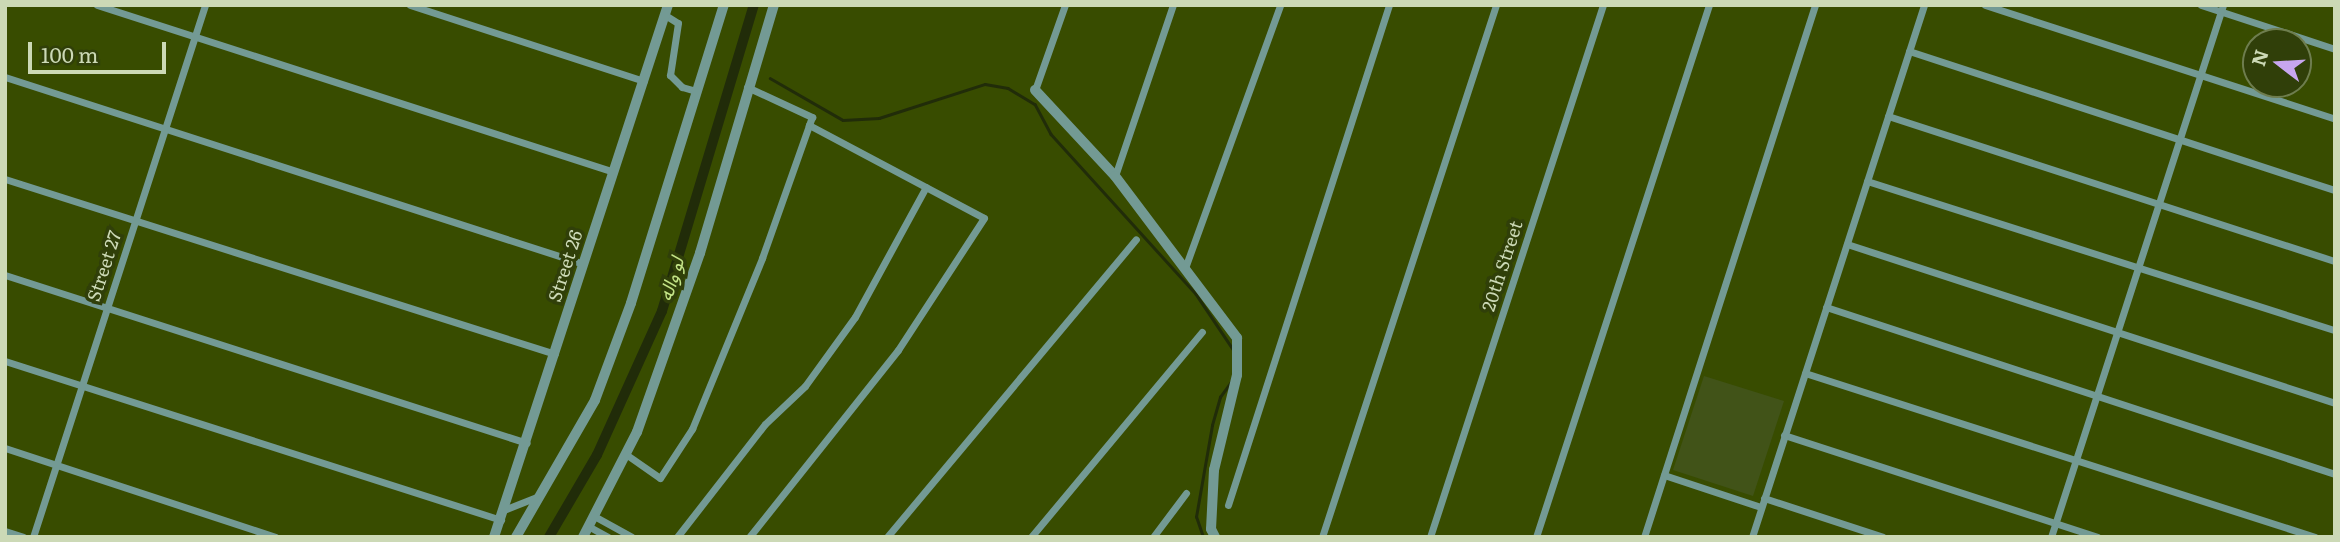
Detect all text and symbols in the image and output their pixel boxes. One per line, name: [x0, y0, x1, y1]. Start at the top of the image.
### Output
scale bar: [32, 28, 170, 72]
north arrow: [2242, 28, 2312, 98]
text: 100 m: [41, 38, 98, 69]
text: N: [2243, 46, 2275, 69]
street label: 20th Street: [1477, 218, 1527, 314]
street label: Street 27: [82, 228, 126, 304]
street label: Street 26: [543, 228, 587, 304]
water label: لو واله: [654, 254, 688, 304]

